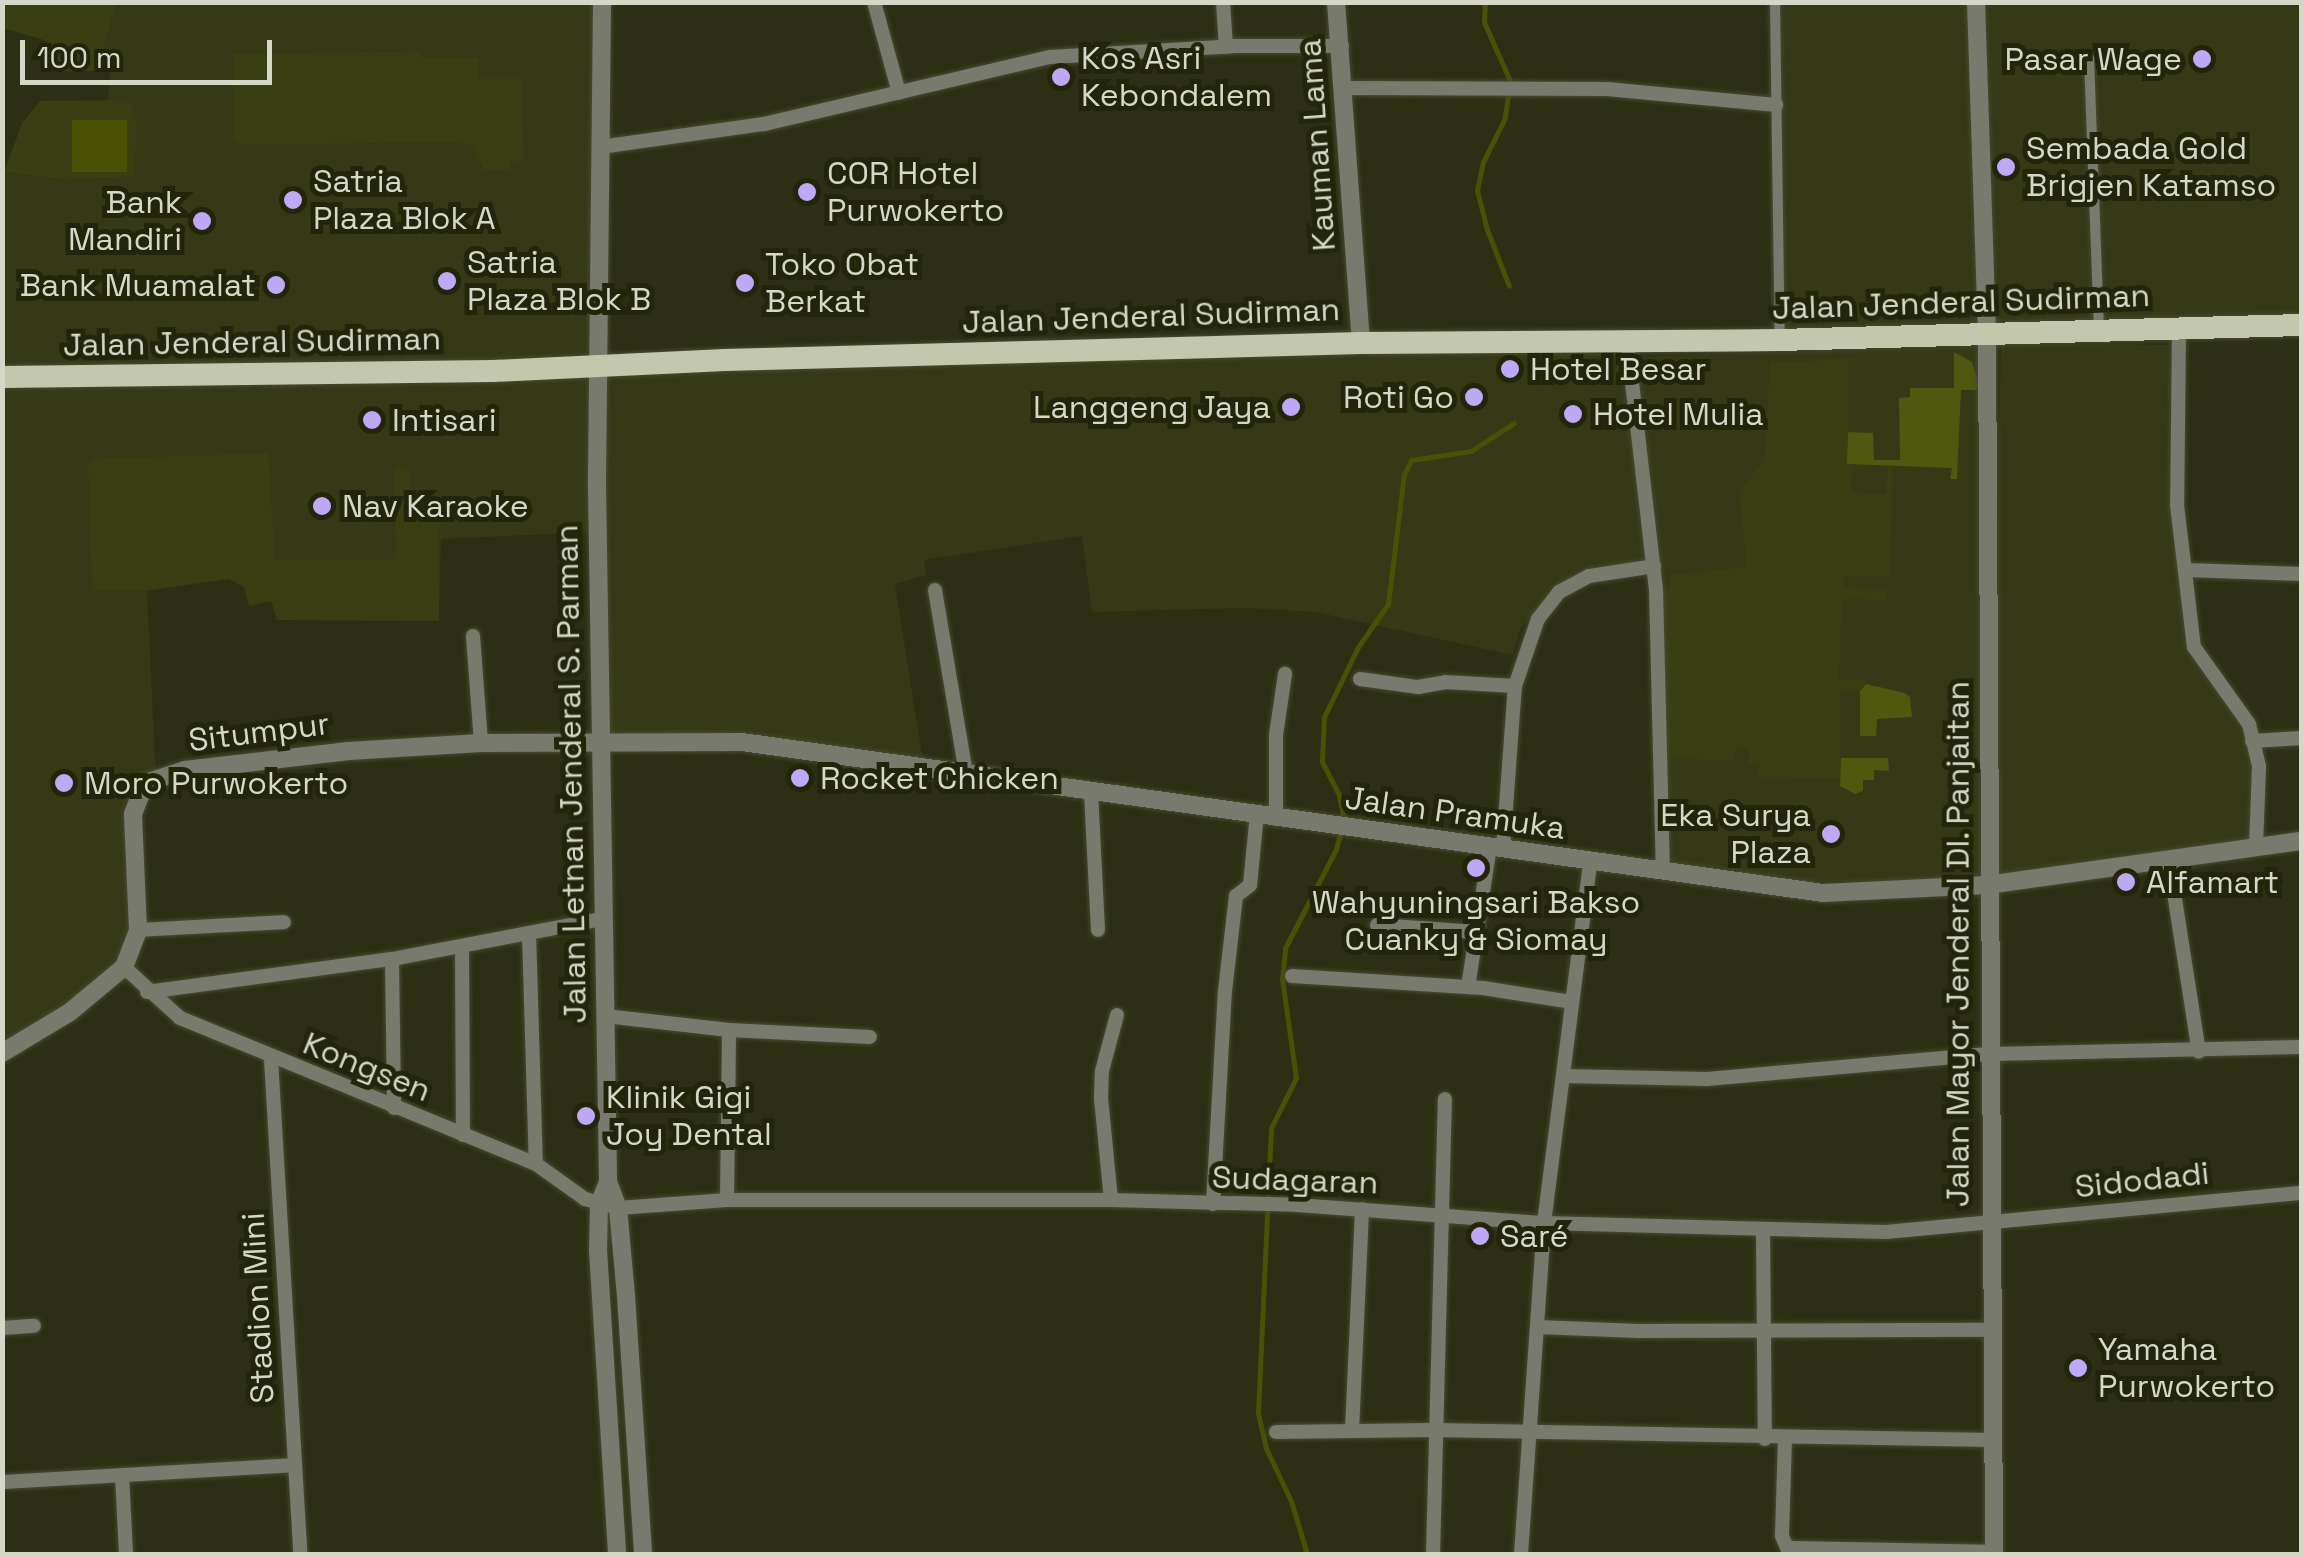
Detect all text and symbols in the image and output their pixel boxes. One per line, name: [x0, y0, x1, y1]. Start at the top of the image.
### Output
scale bar: [25, 20, 278, 82]
text: 100 m: [37, 38, 122, 77]
street label: Kauman Lama: [1290, 38, 1344, 252]
place label: Kos Asri Kebondalem: [1081, 40, 1272, 115]
place label: Pasar Wage: [2004, 40, 2182, 78]
marker: Pasar Wage: [2191, 48, 2213, 70]
marker: Kos Asri Kebondalem: [1050, 66, 1072, 88]
place label: Sembada Gold Brigjen Katamso: [2026, 130, 2276, 205]
place label: COR Hotel Purwokerto: [827, 155, 1004, 230]
marker: Sembada Gold Brigjen Katamso: [1995, 156, 2017, 178]
place label: Satria Plaza Blok A: [313, 163, 496, 238]
marker: COR Hotel Purwokerto: [796, 181, 818, 203]
place label: Bank Mandiri: [68, 184, 182, 259]
marker: Satria Plaza Blok A: [282, 189, 304, 211]
marker: Bank Mandiri: [191, 210, 213, 232]
place label: Satria Plaza Blok B: [467, 244, 651, 319]
place label: Toko Obat Berkat: [765, 246, 919, 321]
place label: Bank Muamalat: [20, 266, 256, 304]
marker: Satria Plaza Blok B: [436, 270, 458, 292]
marker: Toko Obat Berkat: [734, 272, 756, 294]
marker: Bank Muamalat: [265, 274, 287, 296]
street label: Jalan Jenderal Sudirman: [1771, 276, 2151, 328]
street label: Jalan Jenderal Sudirman: [961, 290, 1341, 342]
street label: Jalan Jenderal Sudirman: [63, 320, 441, 364]
place label: Hotel Besar: [1530, 350, 1707, 388]
marker: Hotel Besar: [1499, 358, 1521, 380]
place label: Roti Go: [1343, 378, 1454, 416]
marker: Roti Go: [1463, 386, 1485, 408]
place label: Langgeng Jaya: [1033, 388, 1271, 426]
place label: Hotel Mulia: [1593, 395, 1764, 433]
marker: Langgeng Jaya: [1280, 396, 1302, 418]
place label: Intisari: [392, 401, 497, 439]
marker: Hotel Mulia: [1562, 403, 1584, 425]
marker: Intisari: [361, 409, 383, 431]
place label: Nav Karaoke: [342, 487, 529, 525]
marker: Nav Karaoke: [311, 495, 333, 517]
street label: Jalan Letnan Jenderal S. Parman: [547, 524, 595, 1024]
street label: Jalan Mayor Jenderal DI. Panjaitan: [1939, 680, 1977, 1208]
street label: Situmpur: [186, 704, 332, 760]
place label: Rocket Chicken: [820, 759, 1059, 797]
place label: Moro Purwokerto: [84, 764, 348, 802]
marker: Rocket Chicken: [789, 767, 811, 789]
marker: Moro Purwokerto: [53, 772, 75, 794]
street label: Jalan Pramuka: [1342, 779, 1568, 847]
place label: Eka Surya Plaza: [1660, 797, 1811, 872]
marker: Eka Surya Plaza: [1820, 823, 1842, 845]
marker: Wahyuningsari Bakso Cuanky & Siomay: [1465, 857, 1487, 879]
place label: Alfamart: [2146, 863, 2279, 901]
marker: Alfamart: [2115, 871, 2137, 893]
place label: Wahyuningsari Bakso Cuanky & Siomay: [1312, 884, 1640, 959]
street label: Kongsen: [298, 1024, 436, 1110]
place label: Klinik Gigi Joy Dental: [606, 1079, 772, 1154]
marker: Klinik Gigi Joy Dental: [575, 1105, 597, 1127]
street label: Sidodadi: [2073, 1154, 2211, 1206]
street label: Sudagaran: [1211, 1158, 1379, 1202]
street label: Stadion Mini: [234, 1212, 282, 1404]
place label: Saré: [1500, 1217, 1568, 1255]
marker: Saré: [1469, 1225, 1491, 1247]
place label: Yamaha Purwokerto: [2098, 1331, 2275, 1406]
marker: Yamaha Purwokerto: [2067, 1357, 2089, 1379]

